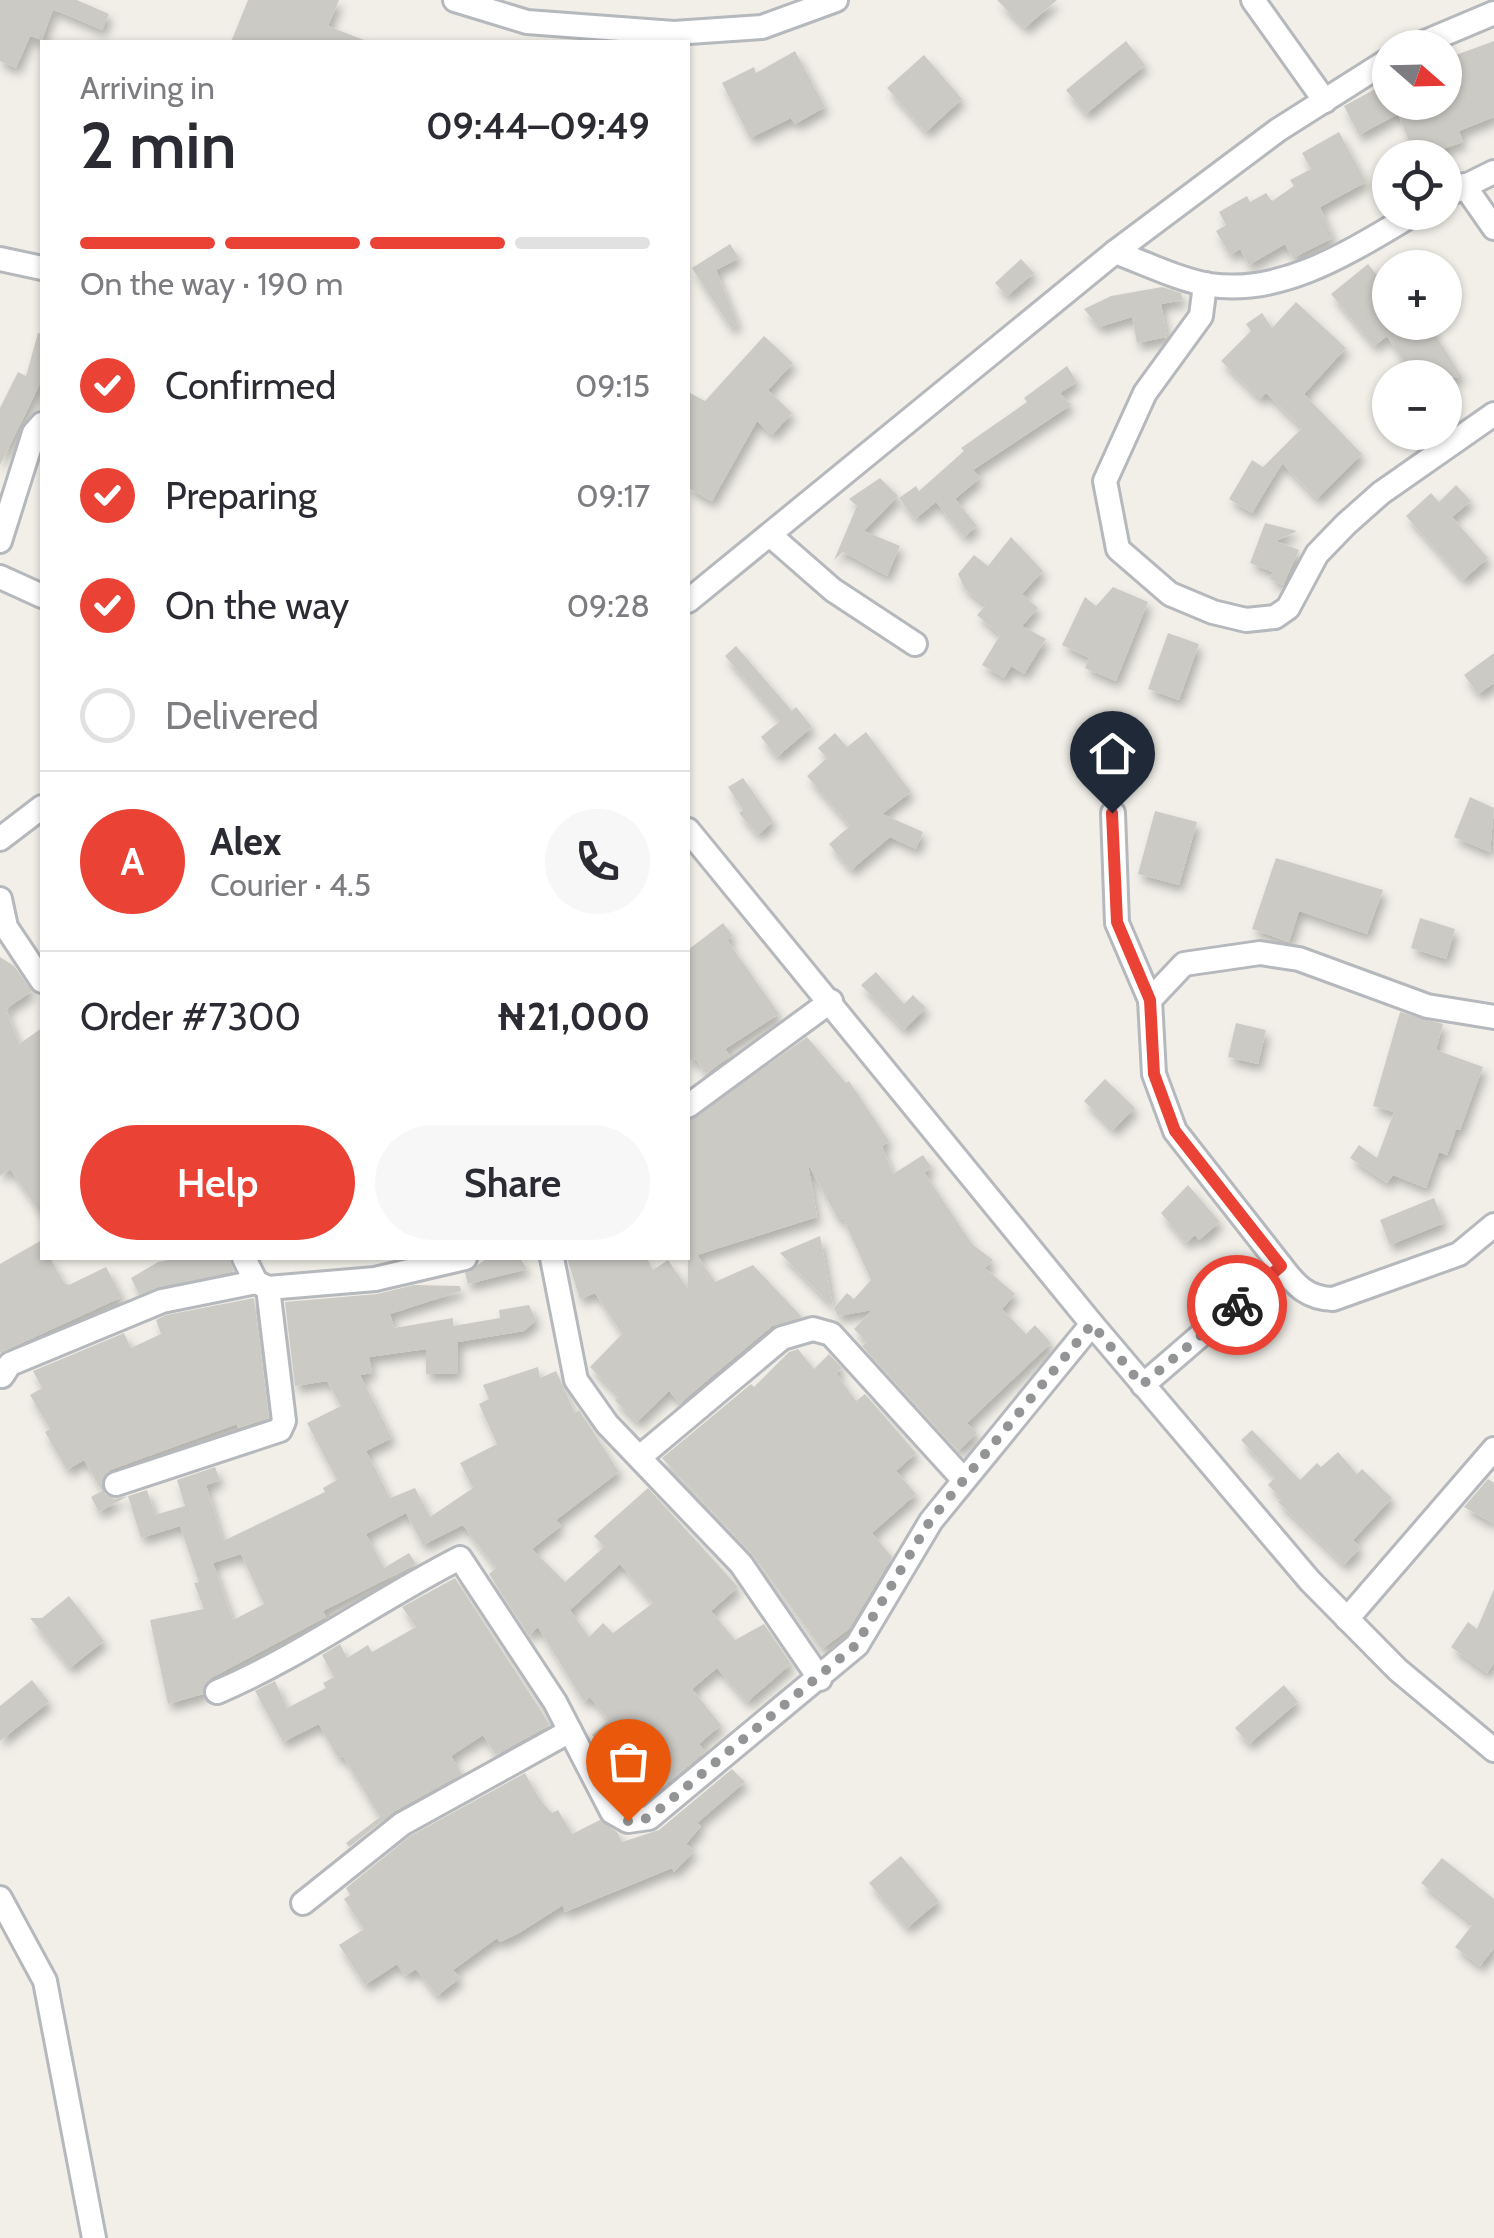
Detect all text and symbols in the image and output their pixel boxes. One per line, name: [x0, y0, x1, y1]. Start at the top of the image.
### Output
north arrow: [1372, 30, 1462, 120]
map controls: [1372, 30, 1462, 450]
text: Arriving in: [80, 68, 215, 107]
text: 09:44–09:49: [426, 102, 650, 149]
text: 2 min: [80, 105, 237, 184]
button: locate: [1372, 140, 1462, 230]
button: +: [1372, 250, 1462, 340]
text: On the way · 190 m: [80, 264, 343, 303]
icon: check: [80, 358, 135, 413]
button: −: [1372, 360, 1462, 450]
text: Confirmed: [165, 362, 336, 409]
text: 09:15: [575, 366, 650, 405]
icon: check: [80, 468, 135, 523]
text: Preparing: [165, 472, 317, 519]
text: 09:17: [576, 476, 650, 515]
icon: check: [80, 578, 135, 633]
text: On the way: [165, 582, 349, 629]
text: 09:28: [567, 586, 650, 625]
text: Delivered: [165, 692, 319, 739]
pin: [1070, 711, 1155, 814]
icon: home: [1085, 726, 1140, 781]
button: phone: [545, 809, 650, 914]
text: Alex: [210, 818, 281, 865]
text: A: [121, 838, 144, 885]
text: Courier · 4.5: [210, 865, 371, 904]
text: Order #7300: [80, 993, 301, 1040]
text: ₦21,000: [496, 993, 650, 1040]
button: Help: [80, 1125, 355, 1240]
button: Share: [375, 1125, 650, 1240]
courier: [1187, 1255, 1287, 1355]
icon: bike: [1210, 1278, 1265, 1333]
pin: [586, 1719, 671, 1822]
icon: bag: [601, 1734, 656, 1789]

